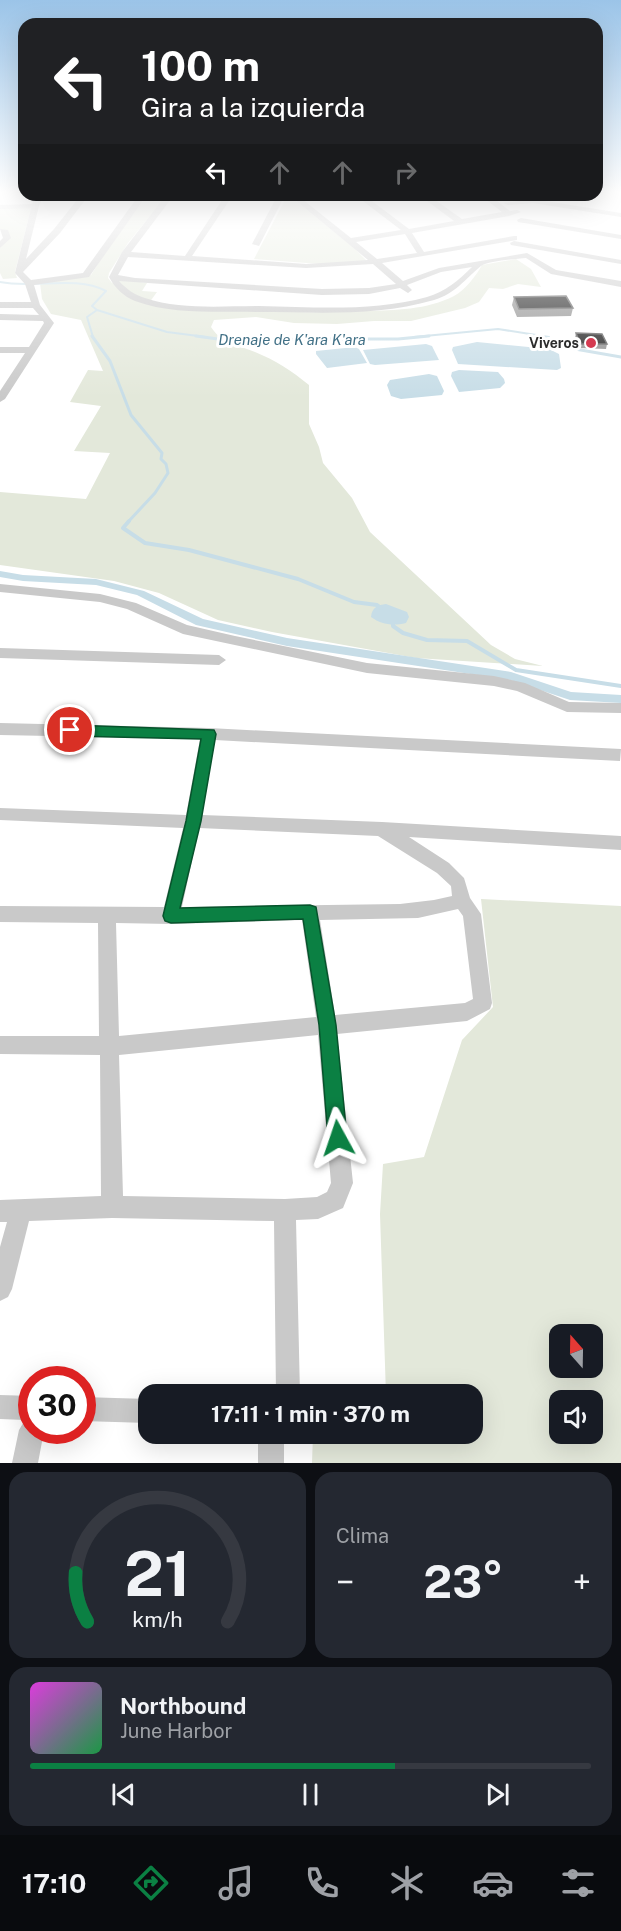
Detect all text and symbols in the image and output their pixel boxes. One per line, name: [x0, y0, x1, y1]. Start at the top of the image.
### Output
text: 100 m: [141, 41, 260, 90]
icon: left: [42, 42, 120, 120]
text: Gira a la izquierda: [141, 91, 365, 123]
icon: left: [200, 156, 233, 189]
icon: ahead: [263, 156, 296, 189]
icon: ahead: [326, 156, 359, 189]
icon: right: [389, 156, 422, 189]
water label: Drenaje de K'ara K'ara: [218, 331, 366, 348]
place label: Viveros: [529, 335, 579, 351]
marker: Viveros: [584, 336, 598, 350]
pin: [44, 704, 95, 755]
icon: arrive: [53, 713, 86, 746]
position arrow: [306, 1106, 370, 1170]
north arrow: [549, 1324, 603, 1378]
map controls: [549, 1324, 603, 1444]
speed limit sign: 30: [18, 1366, 96, 1444]
button: sound: [549, 1390, 603, 1444]
text: 17:11 · 1 min · 370 m: [211, 1401, 410, 1427]
text: Clima: [336, 1524, 389, 1548]
text: 21: [124, 1537, 191, 1610]
text: 23°: [424, 1555, 503, 1608]
text: −: [336, 1563, 354, 1601]
text: +: [573, 1563, 591, 1601]
text: km/h: [132, 1607, 183, 1632]
text: Northbound: [120, 1693, 246, 1719]
text: June Harbor: [120, 1719, 232, 1743]
icon: previous: [107, 1778, 140, 1811]
icon: pause: [294, 1778, 327, 1811]
icon: next: [481, 1778, 514, 1811]
icon: directions: [130, 1862, 172, 1904]
icon: music: [215, 1862, 257, 1904]
icon: phone: [301, 1862, 343, 1904]
icon: climate: [386, 1862, 428, 1904]
icon: car: [472, 1862, 514, 1904]
icon: filters: [557, 1862, 599, 1904]
text: 17:10: [22, 1867, 86, 1899]

